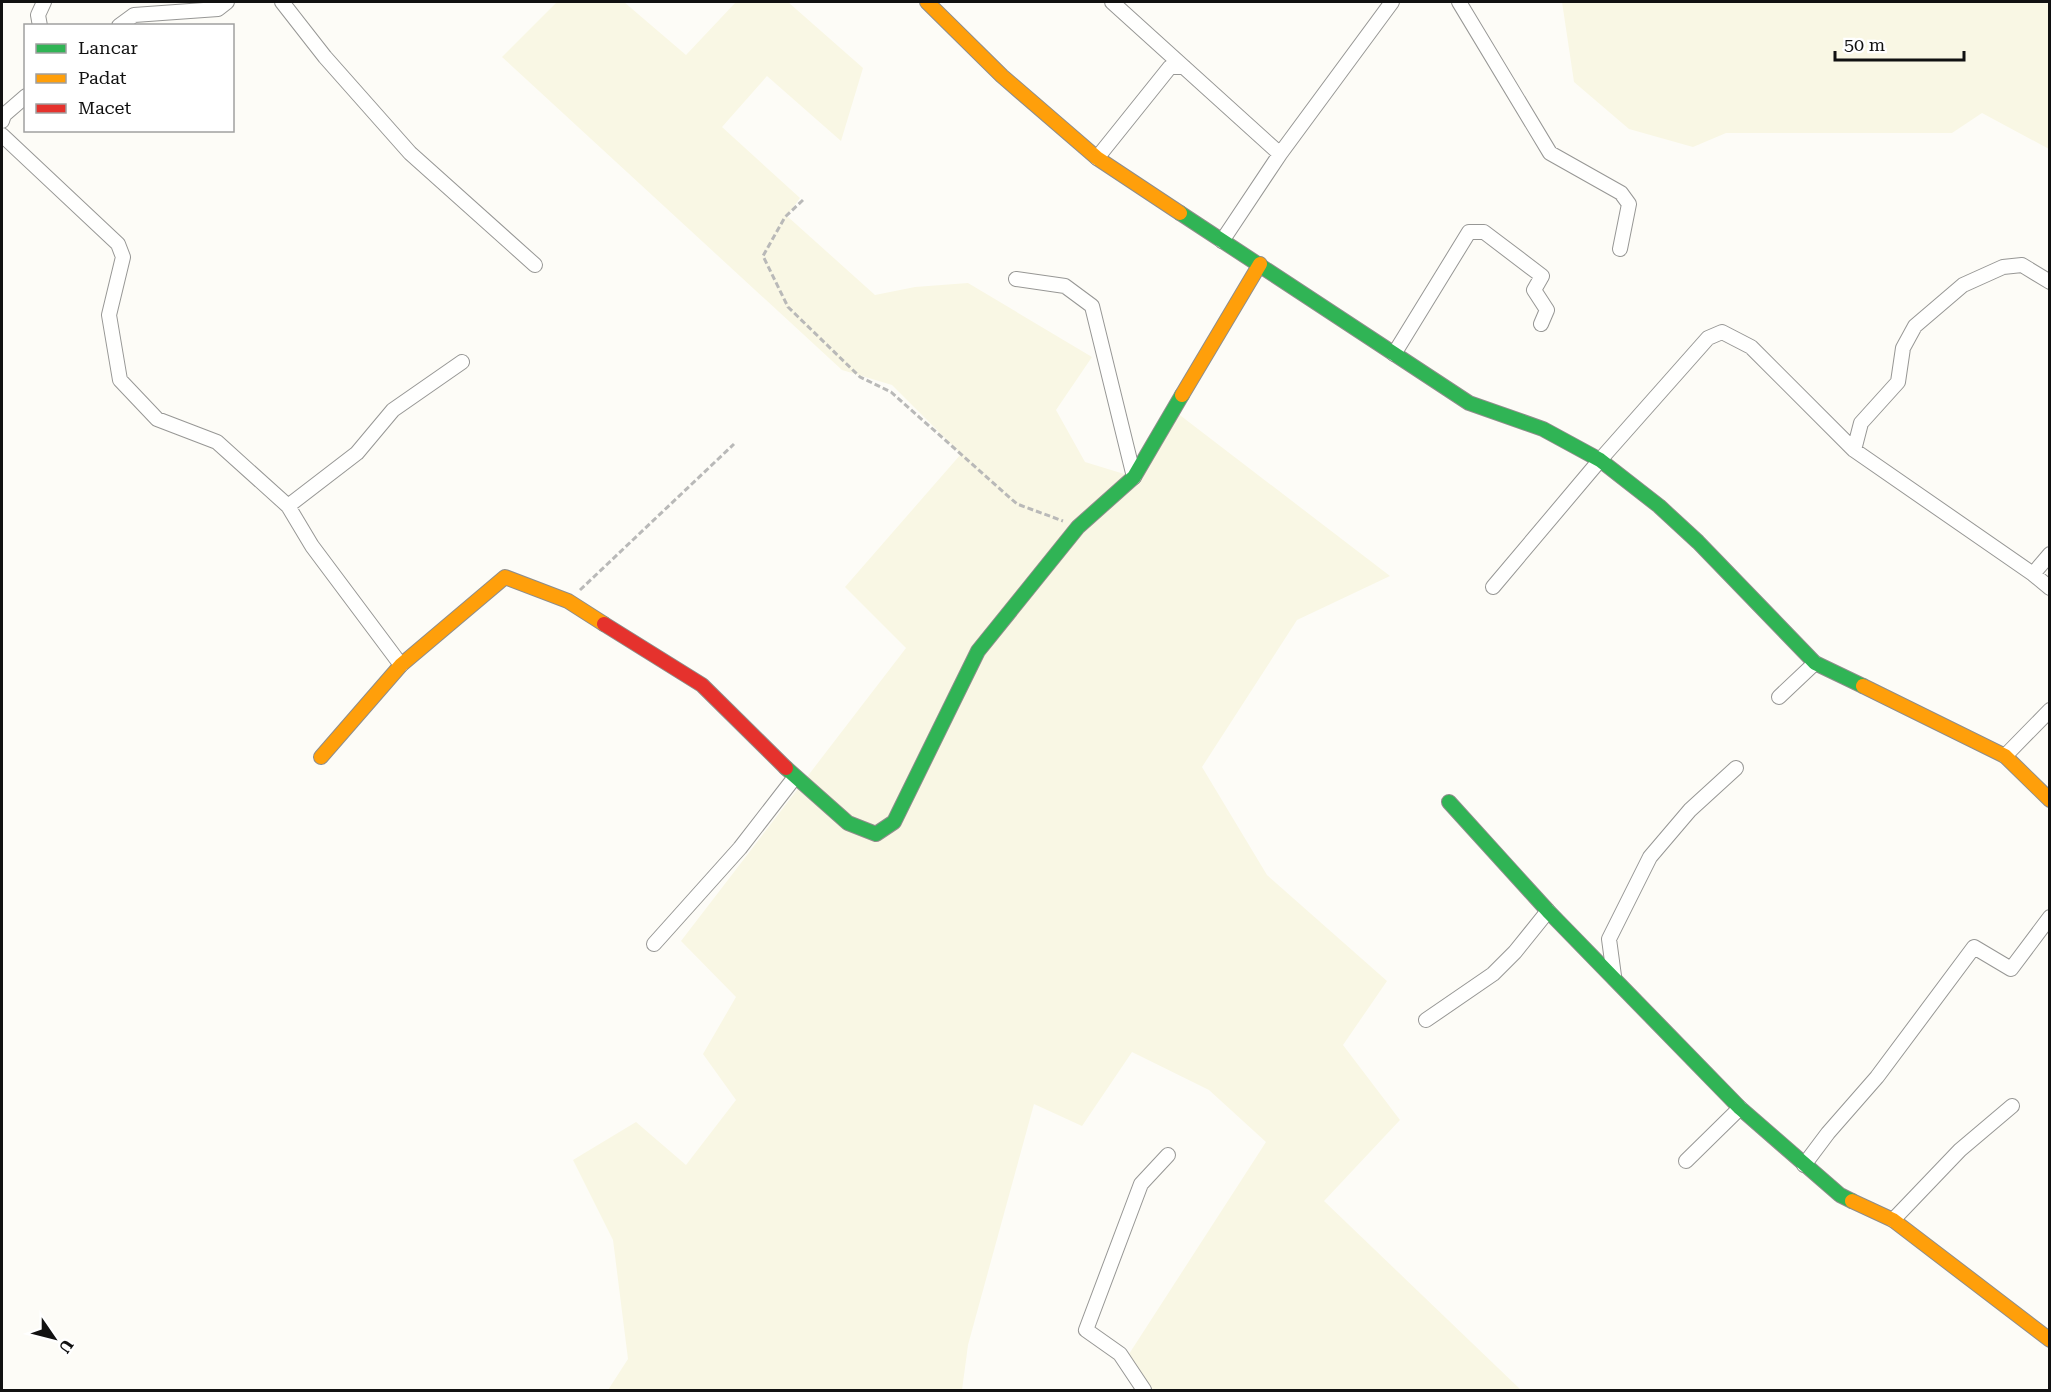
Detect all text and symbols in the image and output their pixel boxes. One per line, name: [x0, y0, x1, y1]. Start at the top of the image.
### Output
legend: [24, 24, 234, 132]
scale bar: [1835, 24, 1964, 62]
text: 50 m: [1844, 34, 1885, 55]
text: Lancar: [78, 37, 138, 58]
text: Padat: [78, 67, 127, 88]
text: Macet: [78, 97, 131, 118]
north arrow: [24, 1308, 84, 1368]
text: U: [55, 1336, 77, 1357]

